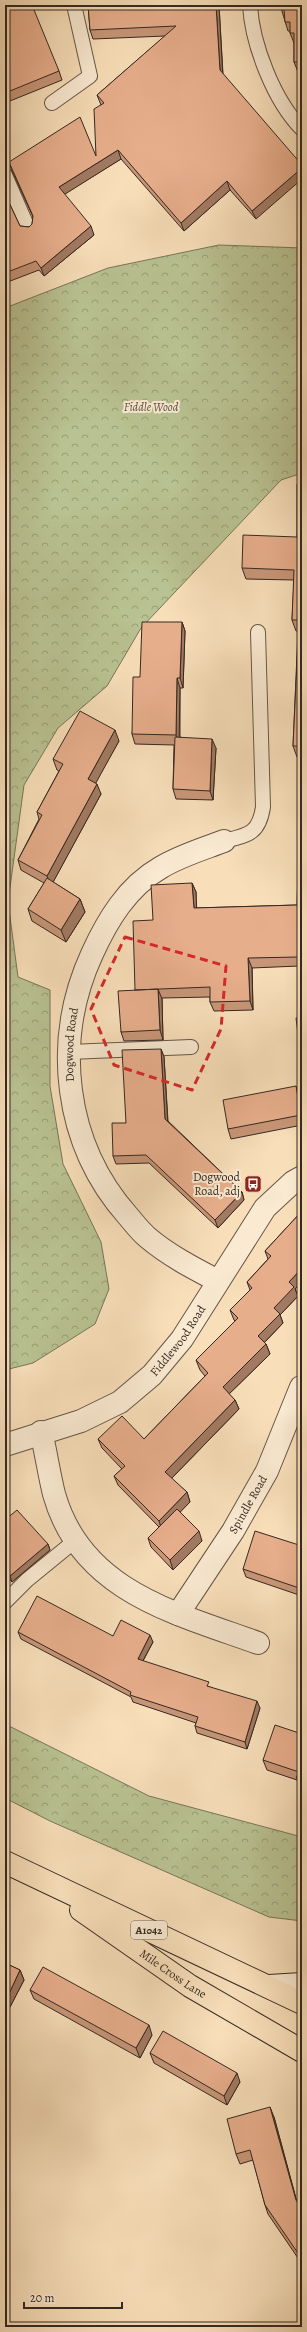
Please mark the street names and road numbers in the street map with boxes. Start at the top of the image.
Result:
street label: Dogwood Road [61,1006,82,1082]
street label: Fiddlewood Road [146,1302,210,1380]
street label: Spindle Road [225,1472,271,1537]
road number: A1042 [131,1921,167,1939]
street label: Mile Cross Lane [136,1945,210,2002]

